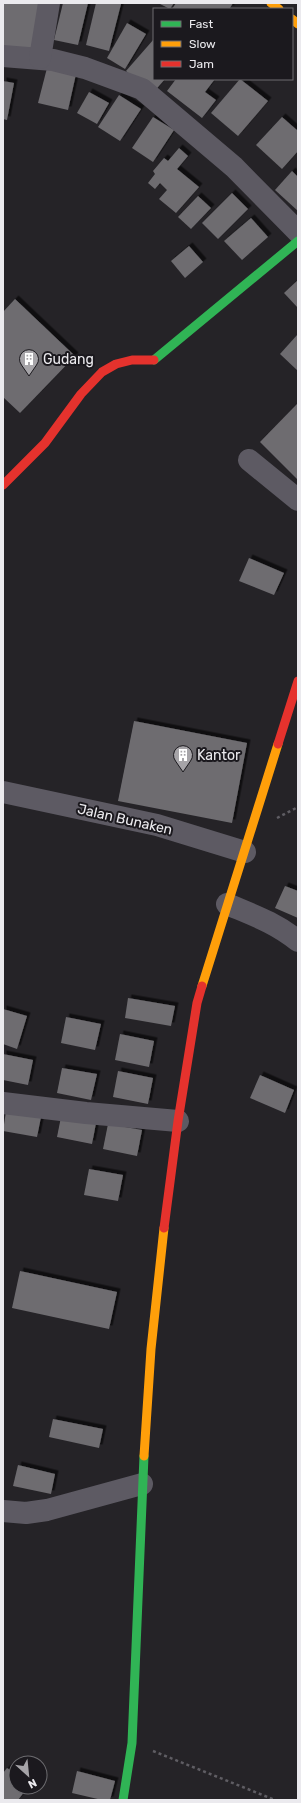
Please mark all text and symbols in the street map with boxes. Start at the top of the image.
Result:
legend [153,8,293,80]
text: Fast [189,17,213,31]
text: Slow [189,37,216,51]
text: Jam [189,57,214,71]
building icon: Gudang [18,348,40,376]
place label: Gudang [43,351,94,368]
building icon: Kantor [172,744,194,772]
place label: Kantor [197,747,241,764]
street label: Jalan Bunaken [76,800,174,839]
north arrow [8,1755,48,1795]
text: N [26,1776,39,1791]

